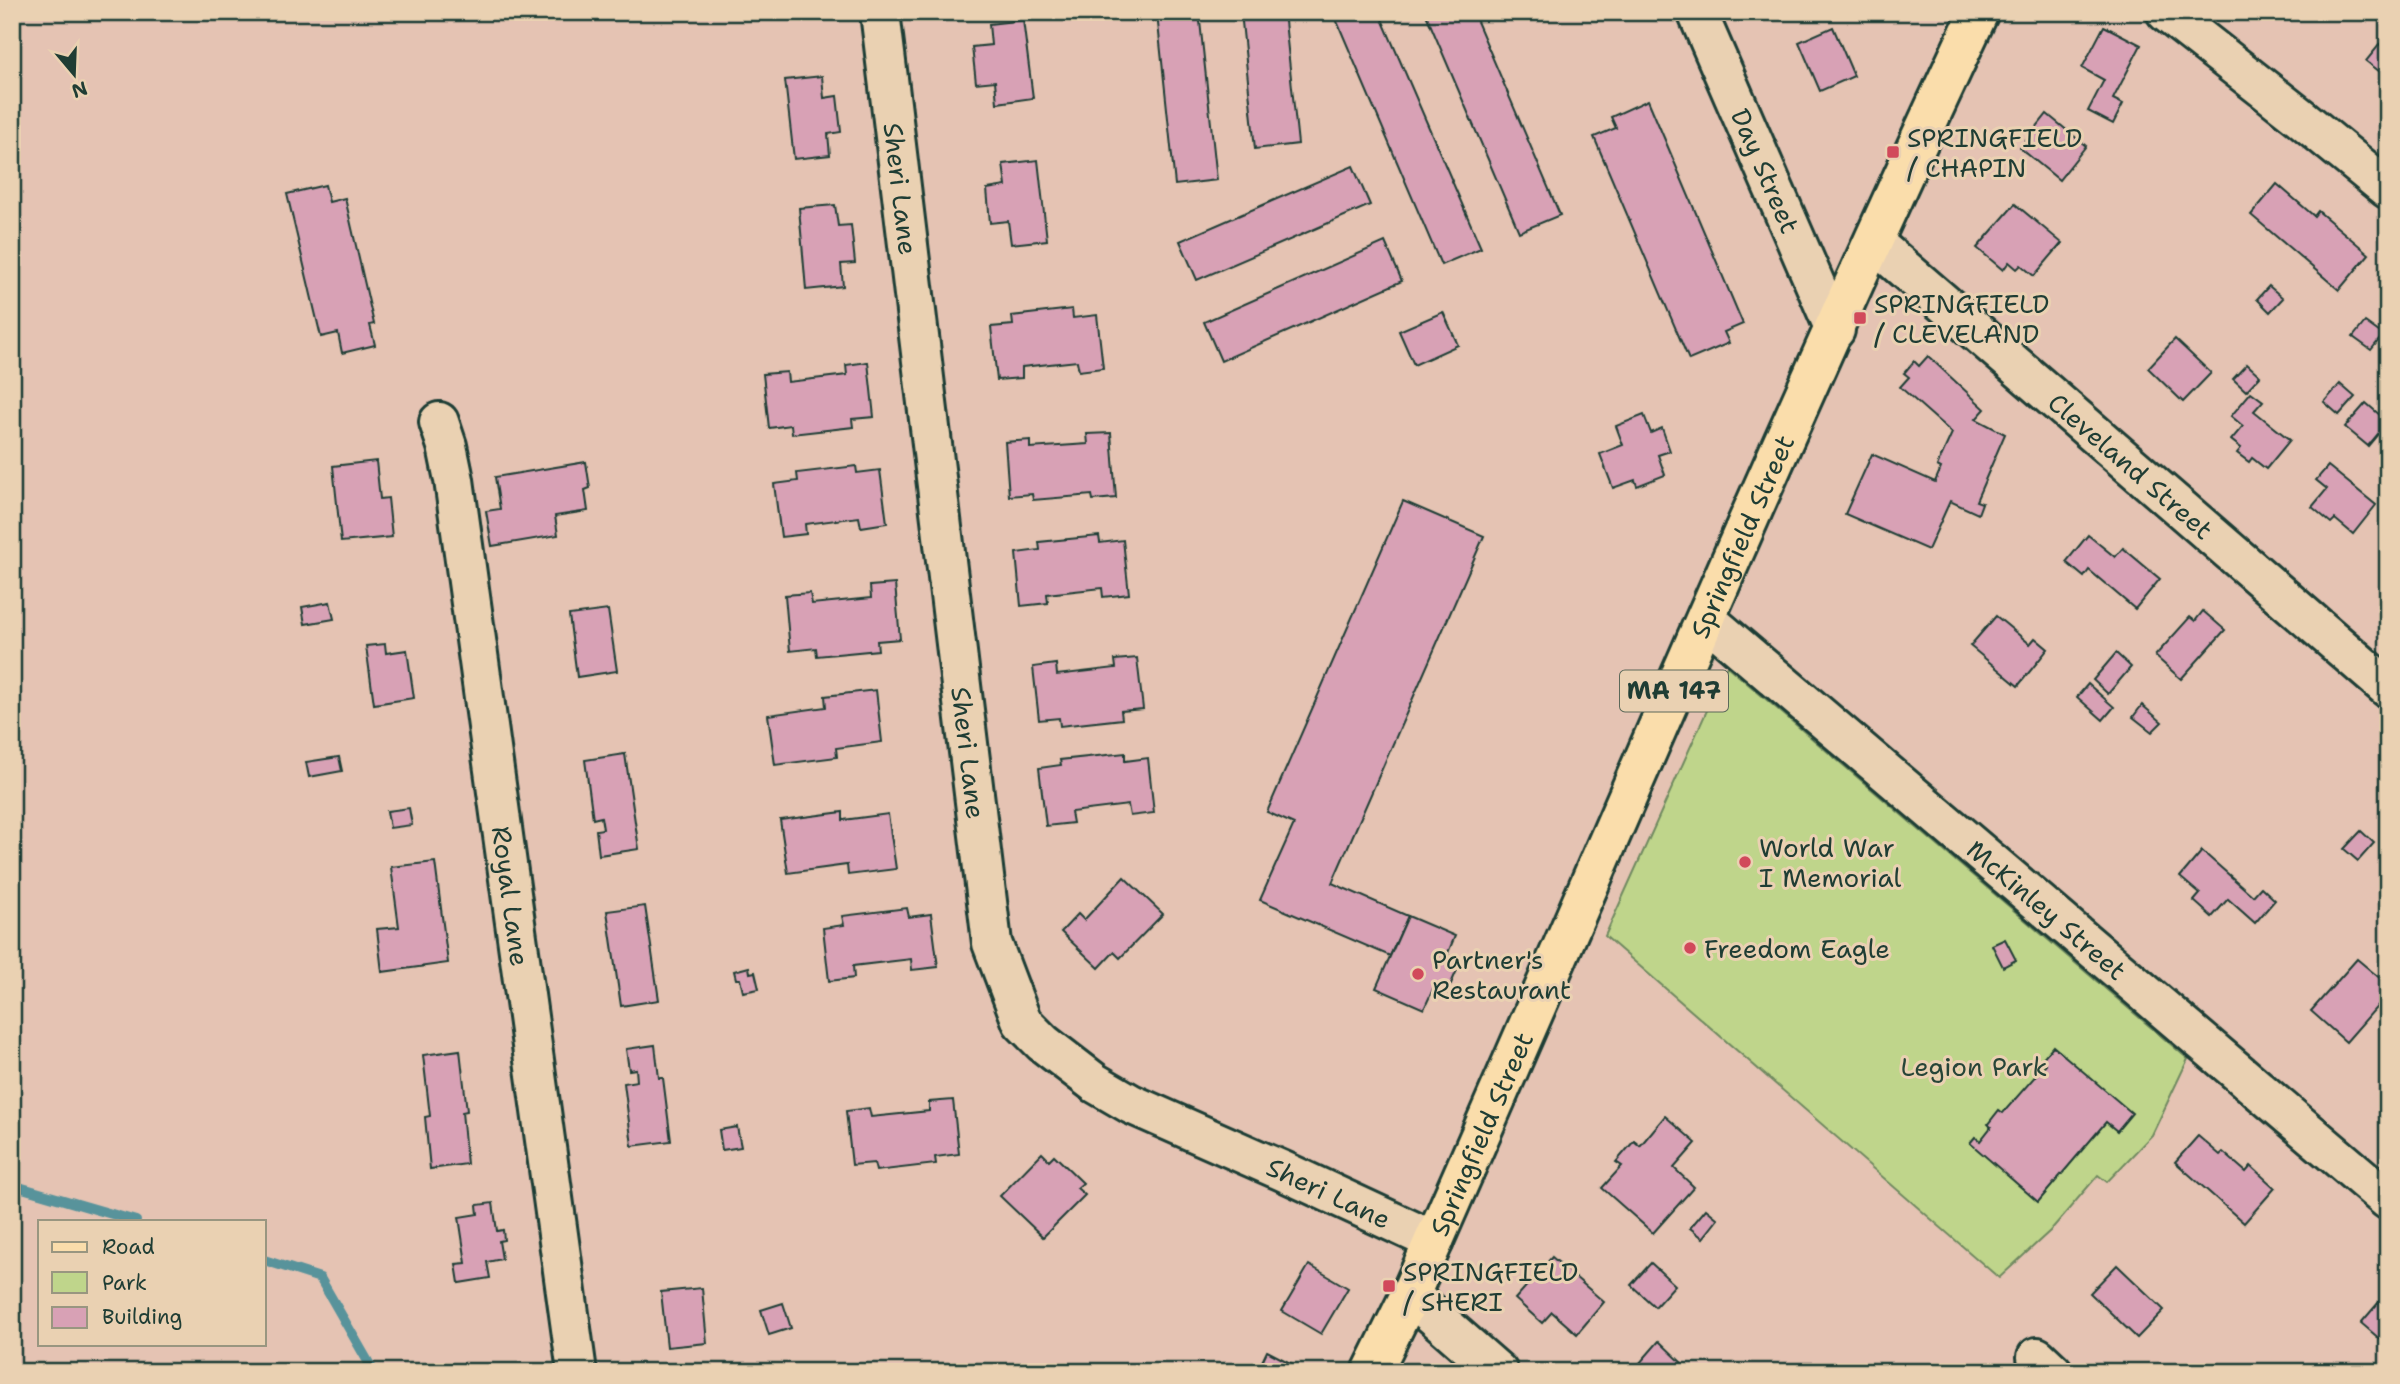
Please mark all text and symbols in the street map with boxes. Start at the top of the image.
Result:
north arrow [38,38,108,108]
text: N [68,75,91,104]
street label: Day Street [1723,103,1808,239]
place label: SPRINGFIELD / CHAPIN [1907,120,2082,185]
street label: Sheri Lane [876,121,927,257]
marker: SPRINGFIELD / CHAPIN [1885,144,1901,160]
place label: SPRINGFIELD / CLEVELAND [1874,286,2049,351]
marker: SPRINGFIELD / CLEVELAND [1852,310,1868,326]
street label: Cleveland Street [2041,384,2221,547]
street label: Springfield Street [1681,429,1802,643]
road number: MA 147 [1620,670,1728,712]
street label: Sheri Lane [944,685,994,821]
street label: Royal Lane [484,824,538,968]
place label: World War I Memorial [1759,830,1902,895]
street label: McKinley Street [1960,832,2134,987]
marker: World War I Memorial [1737,854,1753,870]
place label: Freedom Eagle [1704,931,1890,966]
marker: Freedom Eagle [1682,940,1698,956]
place label: Partner's Restaurant [1432,942,1571,1007]
marker: Partner's Restaurant [1410,966,1426,982]
street label: Springfield Street [1421,1026,1541,1241]
park label: Legion Park [1900,1049,2048,1084]
street label: Sheri Lane [1262,1149,1397,1236]
legend [38,1220,266,1346]
text: Road [102,1233,155,1261]
place label: SPRINGFIELD / SHERI [1403,1254,1578,1319]
text: Park [102,1269,147,1297]
marker: SPRINGFIELD / SHERI [1381,1278,1397,1294]
text: Building [102,1303,182,1331]

